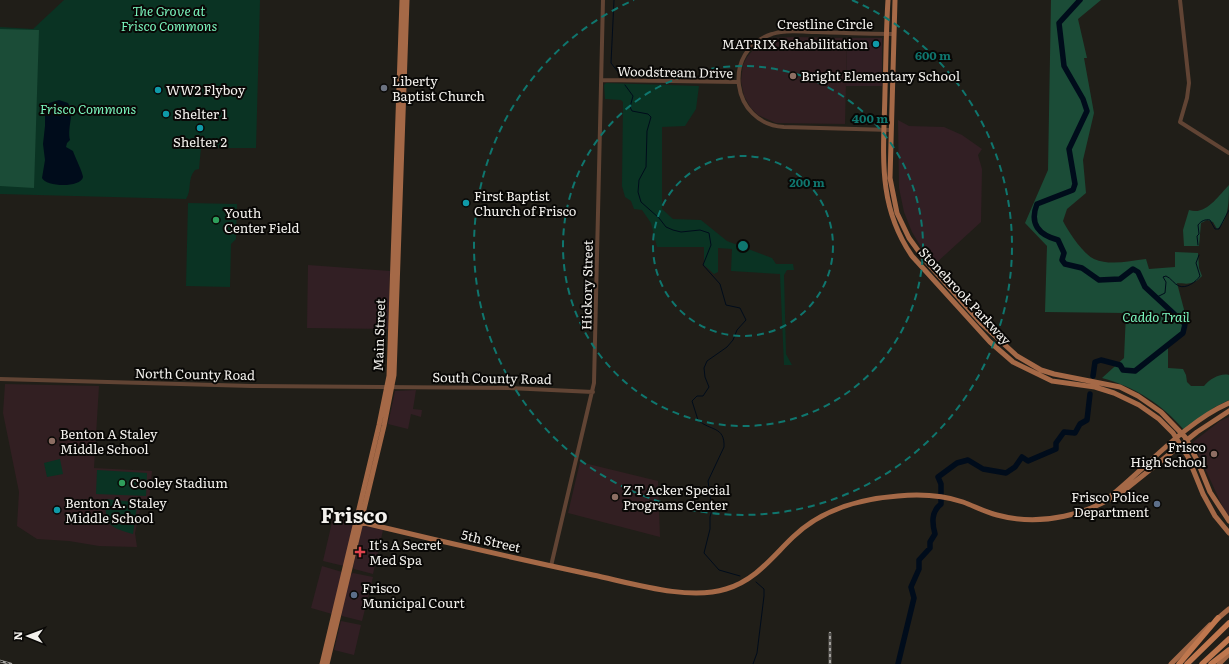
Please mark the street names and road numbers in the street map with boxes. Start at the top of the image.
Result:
street label: Crestline Circle [777,14,873,33]
street label: Woodstream Drive [617,61,733,82]
street label: Hickory Street [576,239,597,330]
street label: Stonebrook Parkway [915,242,1016,349]
street label: Main Street [368,298,389,372]
street label: North County Road [135,363,255,384]
street label: South County Road [432,367,552,388]
street label: 5th Street [460,524,523,557]

